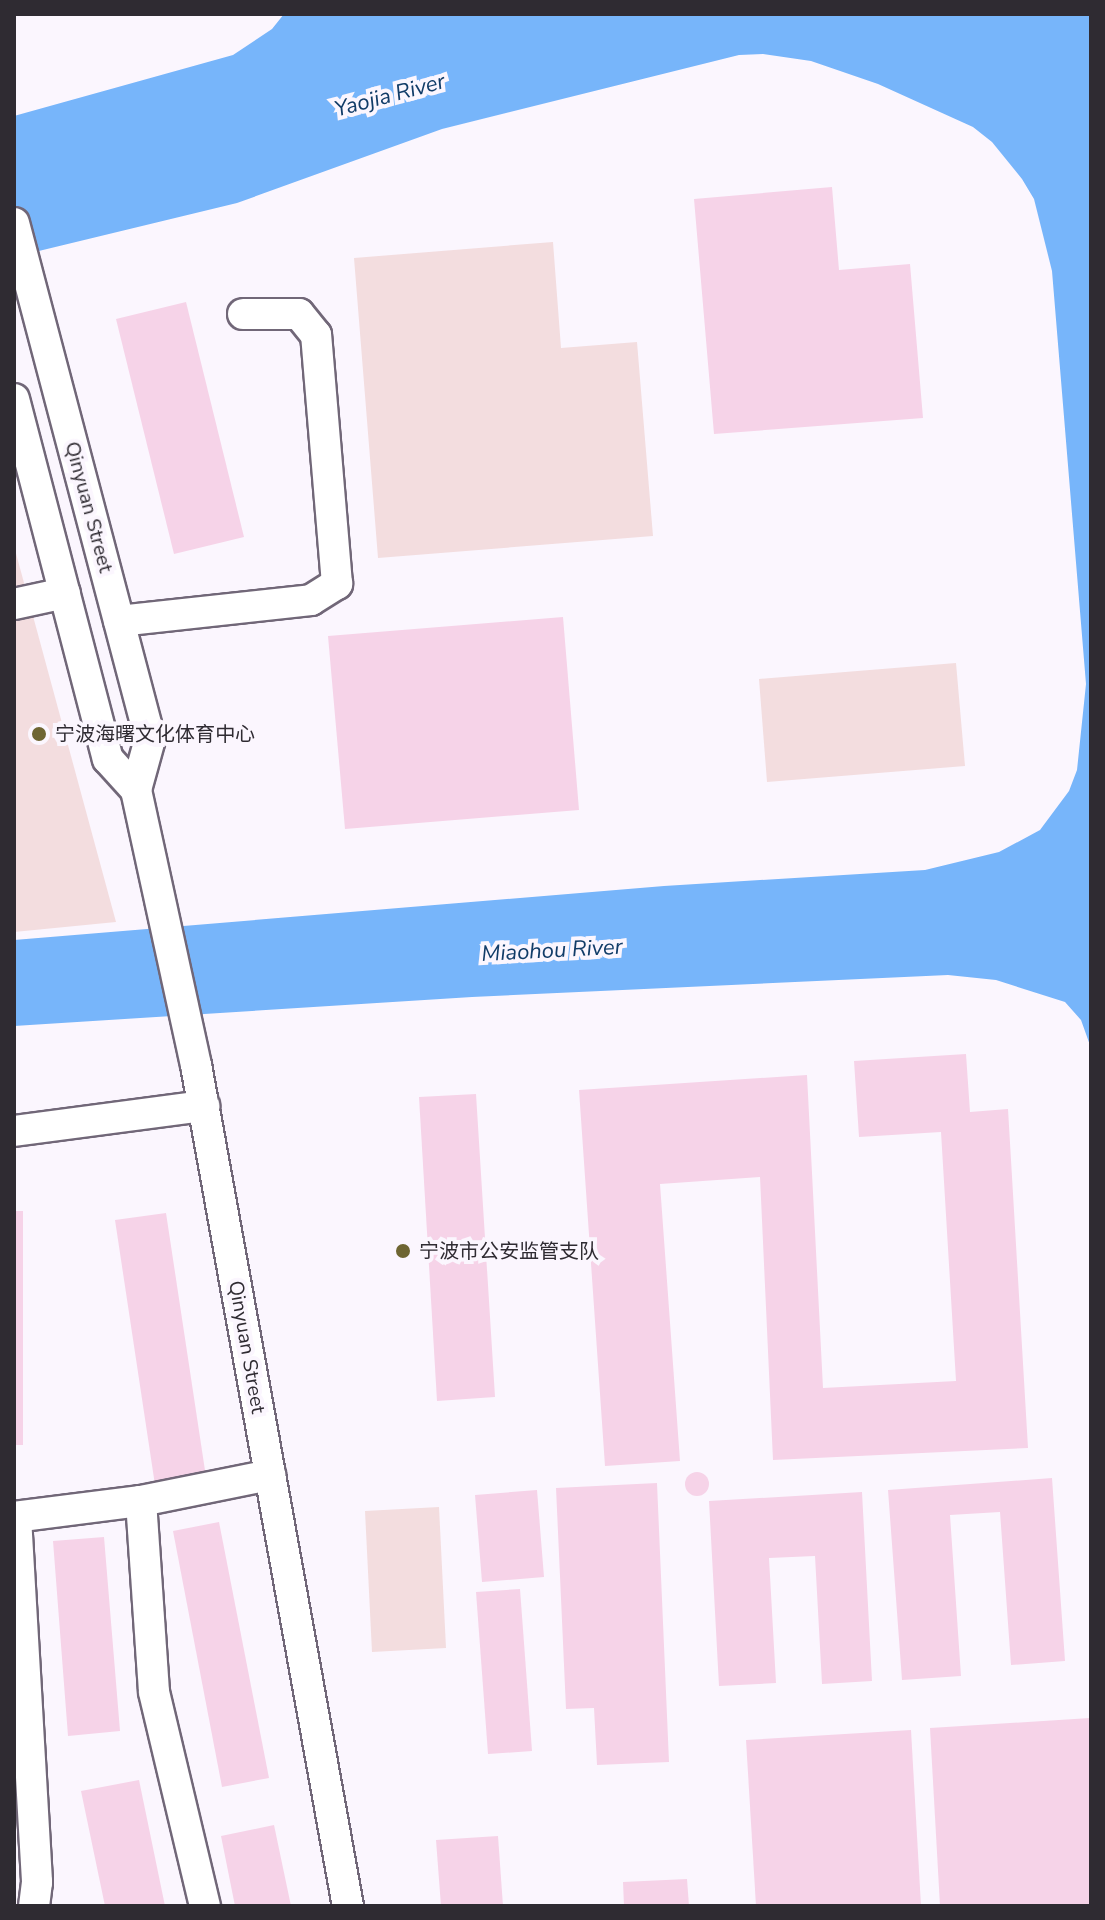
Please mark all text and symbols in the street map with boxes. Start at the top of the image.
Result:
water label: Yaojia River [332,69,448,123]
street label: Qinyuan Street [60,439,118,575]
place label: 宁波海曙文化体育中心 [55,722,255,746]
marker: 宁波海曙文化体育中心 [30,725,48,743]
water label: Miaohou River [481,934,623,968]
place label: 宁波市公安监管支队 [419,1239,599,1263]
marker: 宁波市公安监管支队 [394,1242,412,1260]
street label: Qinyuan Street [224,1279,270,1415]

